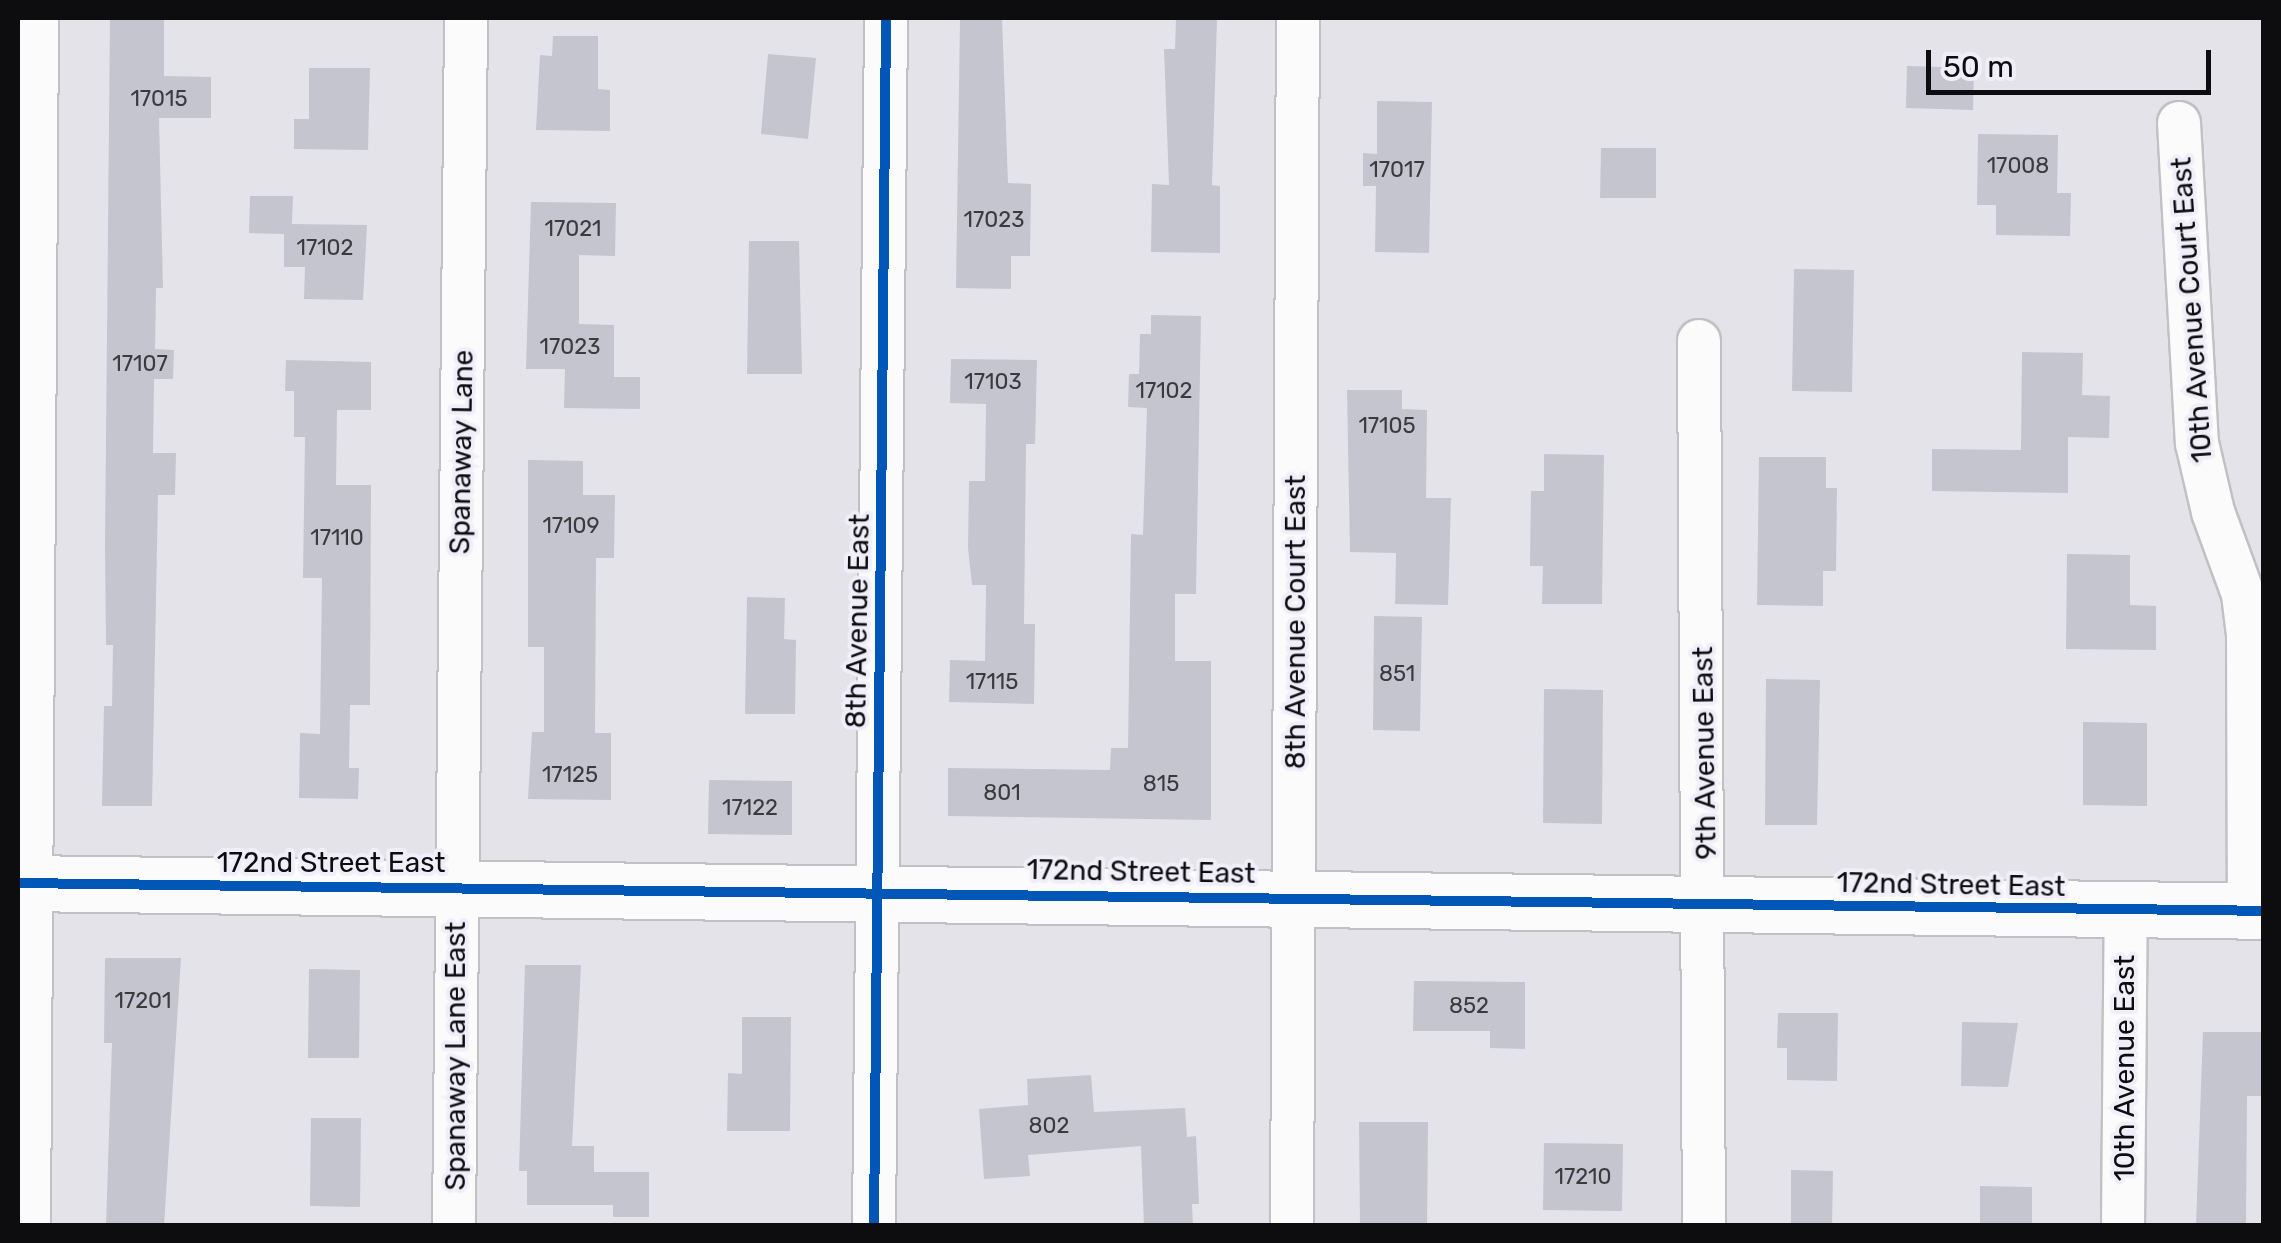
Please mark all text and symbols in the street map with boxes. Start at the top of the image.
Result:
scale bar [1931,30,2216,92]
text: 50 m [1943,49,2014,85]
house number: 17015 [130,86,188,112]
house number: 17008 [1987,153,2049,179]
street label: 10th Avenue Court East [2165,156,2219,464]
house number: 17017 [1369,157,1425,183]
house number: 17023 [964,207,1024,233]
house number: 17021 [544,216,602,242]
house number: 17102 [296,235,354,261]
house number: 17023 [540,334,600,360]
street label: Spanaway Lane [443,349,481,555]
house number: 17107 [112,351,168,377]
house number: 17103 [964,369,1022,395]
house number: 17102 [1135,378,1193,404]
house number: 17105 [1358,413,1416,439]
street label: 8th Avenue Court East [1279,474,1313,770]
house number: 17109 [542,513,600,539]
street label: 8th Avenue East [839,513,877,729]
house number: 17110 [310,525,364,551]
street label: 9th Avenue East [1686,646,1724,860]
house number: 851 [1379,661,1415,687]
house number: 17115 [966,669,1018,695]
house number: 17125 [542,762,598,788]
house number: 815 [1143,771,1179,797]
house number: 801 [983,780,1021,806]
house number: 17122 [722,795,778,821]
street label: 172nd Street East [217,846,445,880]
street label: 172nd Street East [1026,853,1256,891]
street label: 172nd Street East [1836,866,2066,904]
street label: Spanaway Lane East [439,921,473,1191]
street label: 10th Avenue East [2108,954,2142,1182]
house number: 17201 [114,988,172,1014]
house number: 852 [1449,993,1489,1019]
house number: 802 [1029,1113,1069,1139]
house number: 17210 [1554,1164,1612,1190]

